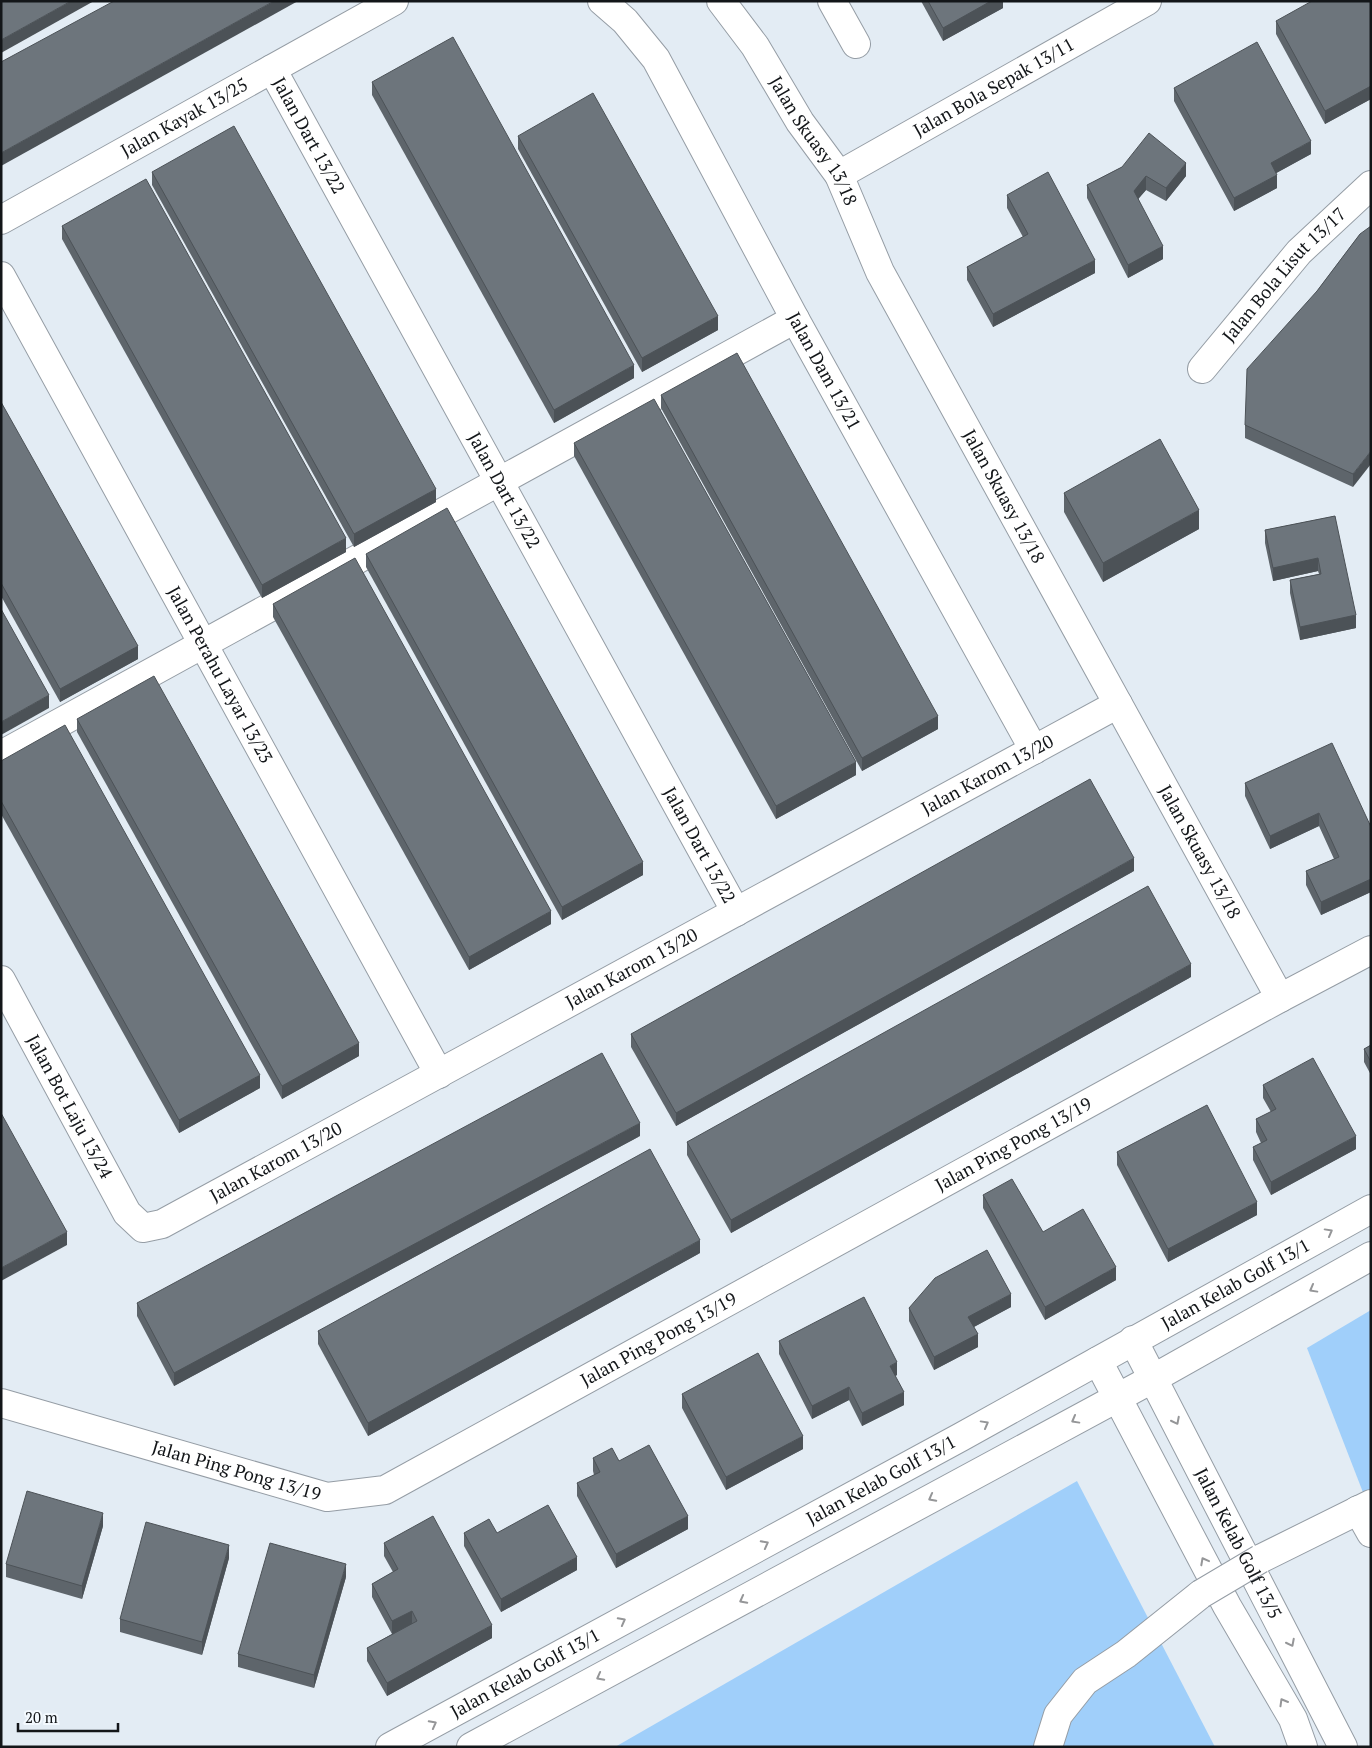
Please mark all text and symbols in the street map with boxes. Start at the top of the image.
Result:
street label: Jalan Bola Sepak 13/11 [909,32,1078,142]
street label: Jalan Skuasy 13/18 [764,71,863,209]
street label: Jalan Kayak 13/25 [116,72,252,162]
street label: Jalan Dart 13/22 [268,73,351,198]
street label: Jalan Bola Lisut 13/17 [1216,202,1350,347]
street label: Jalan Dam 13/21 [782,308,867,434]
street label: Jalan Skuasy 13/18 [958,425,1051,567]
street label: Jalan Dart 13/22 [463,427,546,552]
street label: Jalan Perahu Layar 13/23 [163,582,279,767]
street label: Jalan Karom 13/20 [917,728,1057,820]
street label: Jalan Skuasy 13/18 [1154,780,1247,923]
street label: Jalan Dart 13/22 [658,782,742,907]
street label: Jalan Karom 13/20 [561,922,702,1013]
street label: Jalan Bot Laju 13/24 [22,1030,119,1183]
street label: Jalan Ping Pong 13/19 [931,1091,1096,1196]
street label: Jalan Karom 13/20 [205,1115,346,1207]
one-way arrow [1324,1228,1333,1238]
street label: Jalan Kelab Golf 13/1 [1156,1232,1314,1334]
one-way arrow [1309,1283,1318,1293]
street label: Jalan Ping Pong 13/19 [576,1286,741,1391]
one-way arrow [1071,1413,1080,1423]
one-way arrow [1170,1416,1180,1425]
one-way arrow [979,1421,988,1431]
street label: Jalan Kelab Golf 13/1 [802,1429,960,1530]
street label: Jalan Ping Pong 13/19 [149,1434,324,1506]
street label: Jalan Kelab Golf 13/5 [1190,1463,1288,1623]
one-way arrow [929,1492,938,1502]
one-way arrow [760,1540,769,1550]
one-way arrow [1200,1557,1210,1566]
one-way arrow [739,1594,748,1604]
one-way arrow [617,1617,626,1627]
street label: Jalan Kelab Golf 13/1 [446,1622,604,1723]
one-way arrow [1285,1638,1295,1647]
one-way arrow [596,1671,605,1681]
one-way arrow [1280,1699,1290,1708]
scale bar [18,1700,118,1732]
text: 20 m [25,1707,58,1727]
one-way arrow [428,1720,437,1730]

